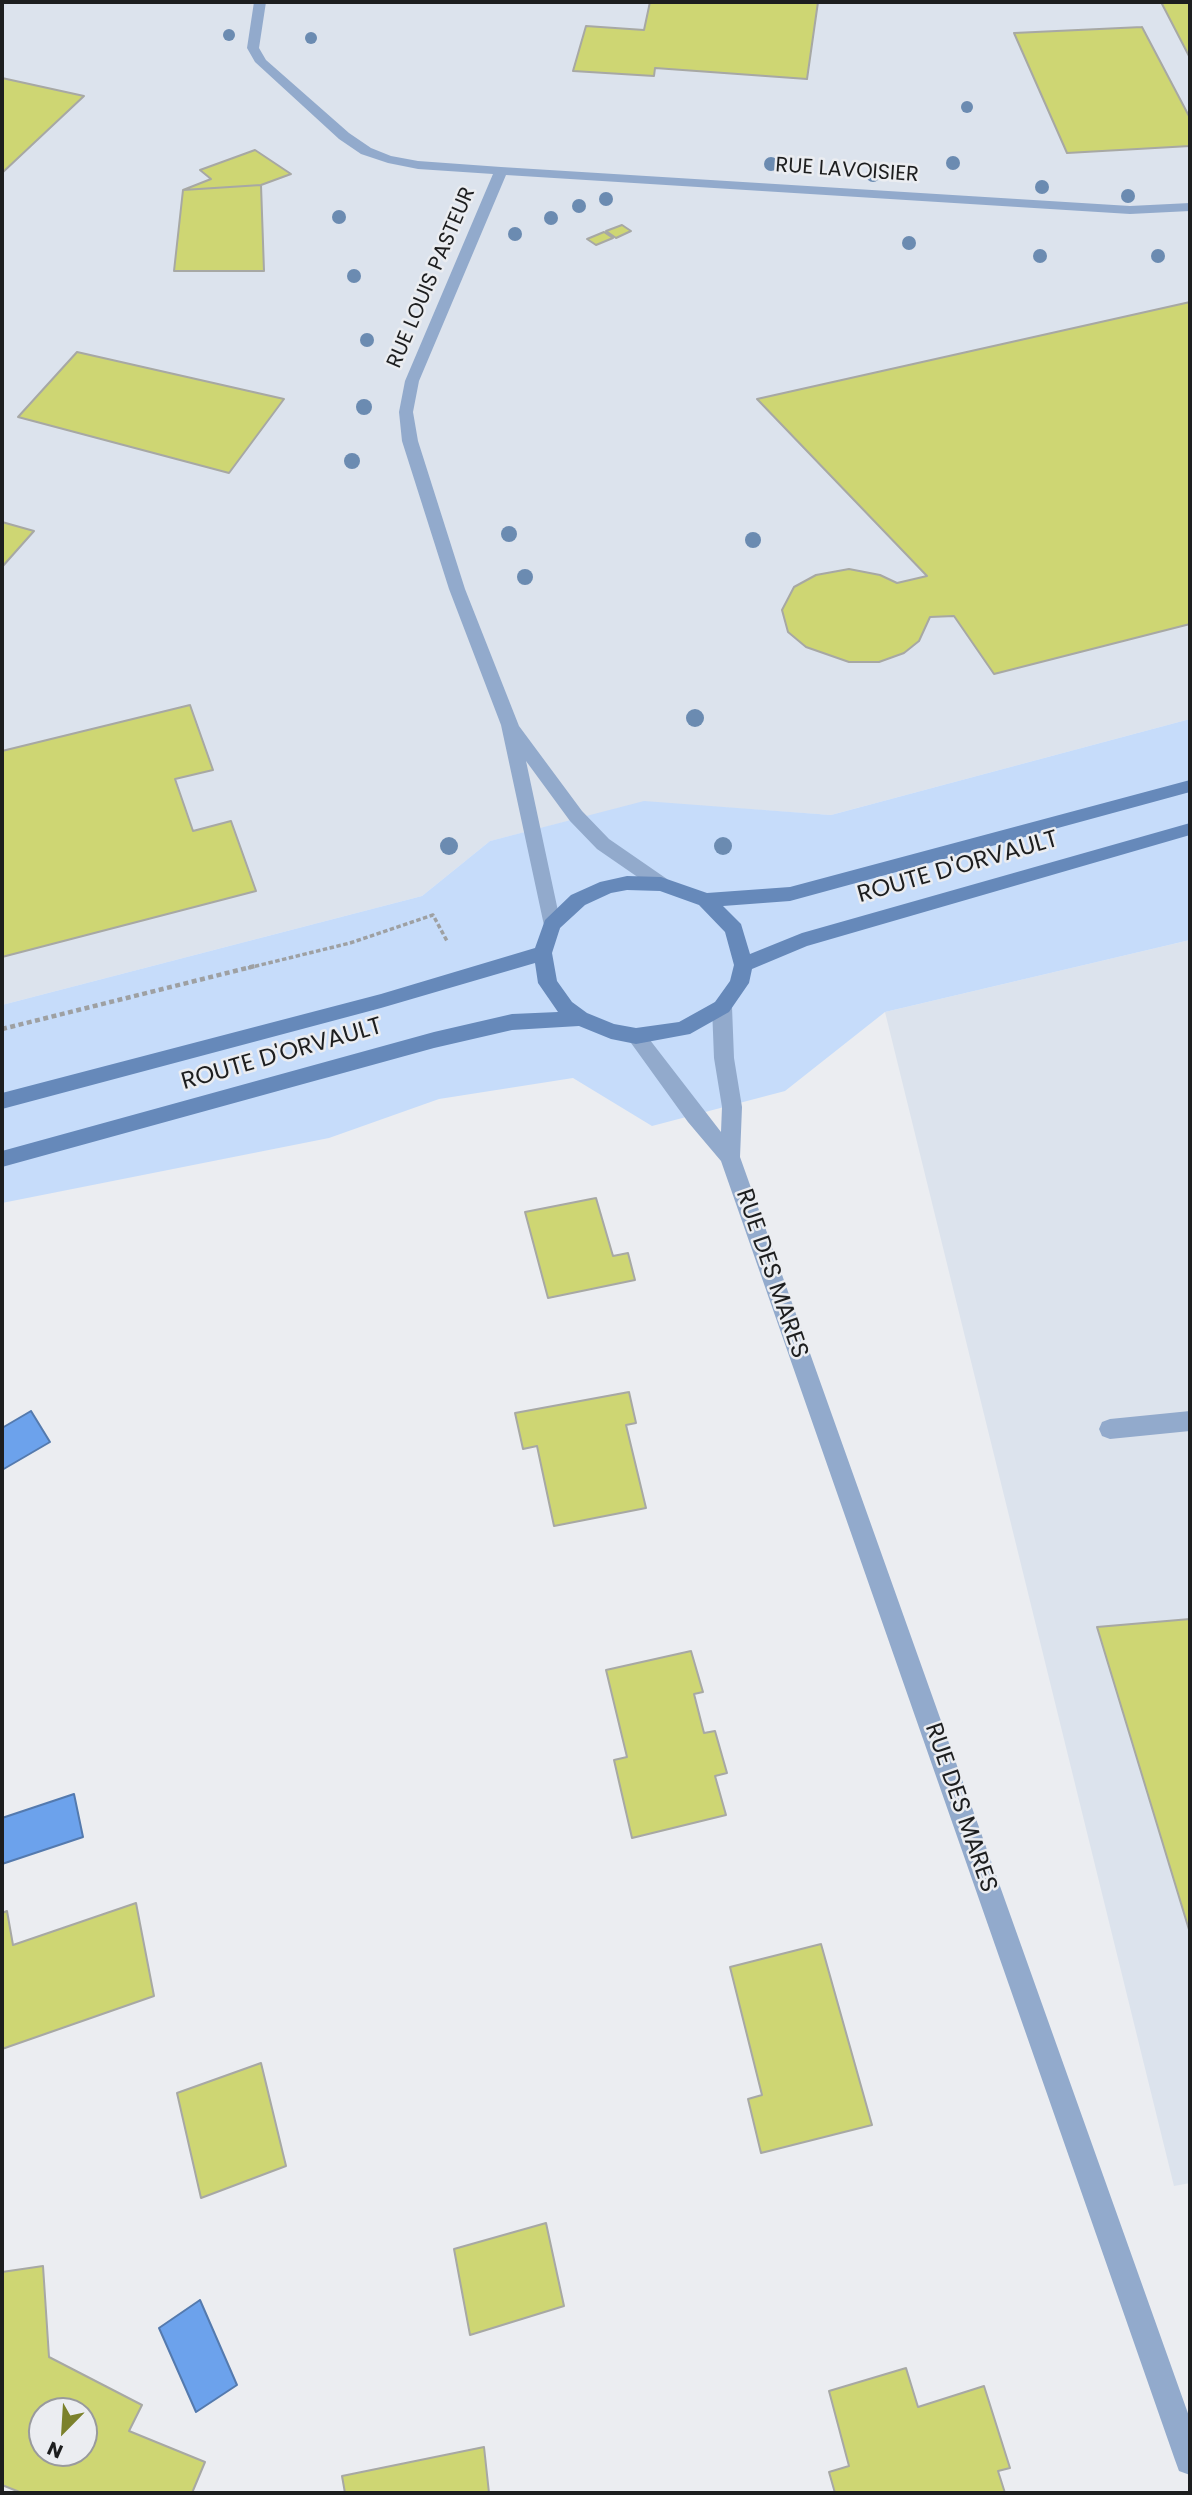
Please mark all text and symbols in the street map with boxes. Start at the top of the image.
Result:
street label: RUE LAVOISIER [775,153,919,189]
street label: RUE LOUIS PASTEUR [383,184,481,372]
street label: ROUTE D'ORVAULT [854,826,1062,910]
street label: ROUTE D'ORVAULT [178,1013,386,1097]
street label: RUE DES MARES [729,1186,813,1362]
street label: RUE DES MARES [918,1720,1002,1896]
north arrow [28,2397,98,2467]
text: N [43,2435,67,2465]

